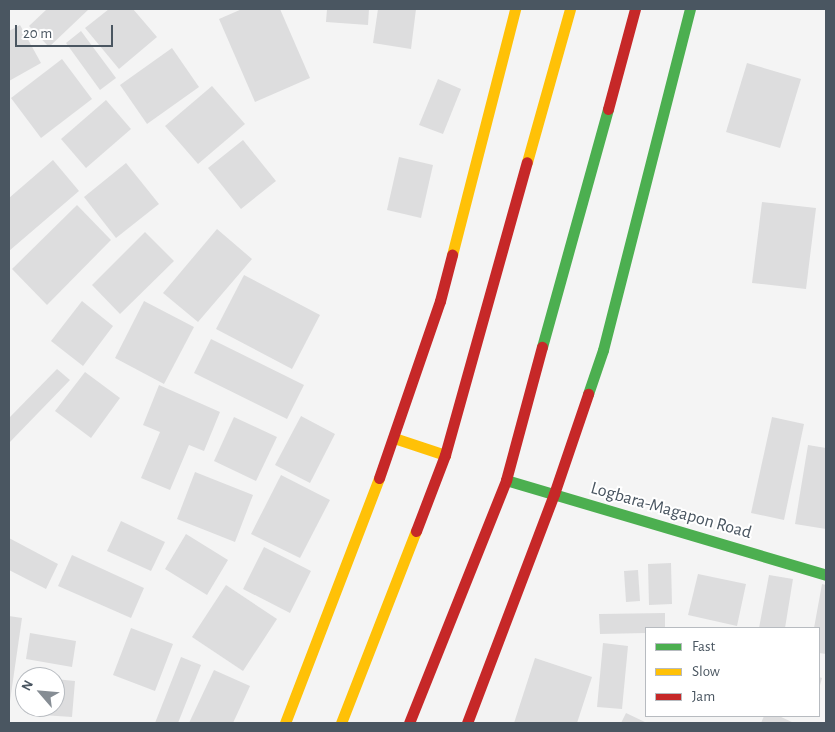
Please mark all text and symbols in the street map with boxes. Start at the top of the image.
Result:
scale bar [18,15,115,47]
text: 20 m [23,26,52,41]
street label: Logbara-Magapon Road [588,478,754,544]
legend [645,627,820,717]
text: Fast [692,639,715,654]
text: Slow [692,664,720,679]
north arrow [15,667,65,717]
text: N [19,678,36,693]
text: Jam [692,689,715,704]

